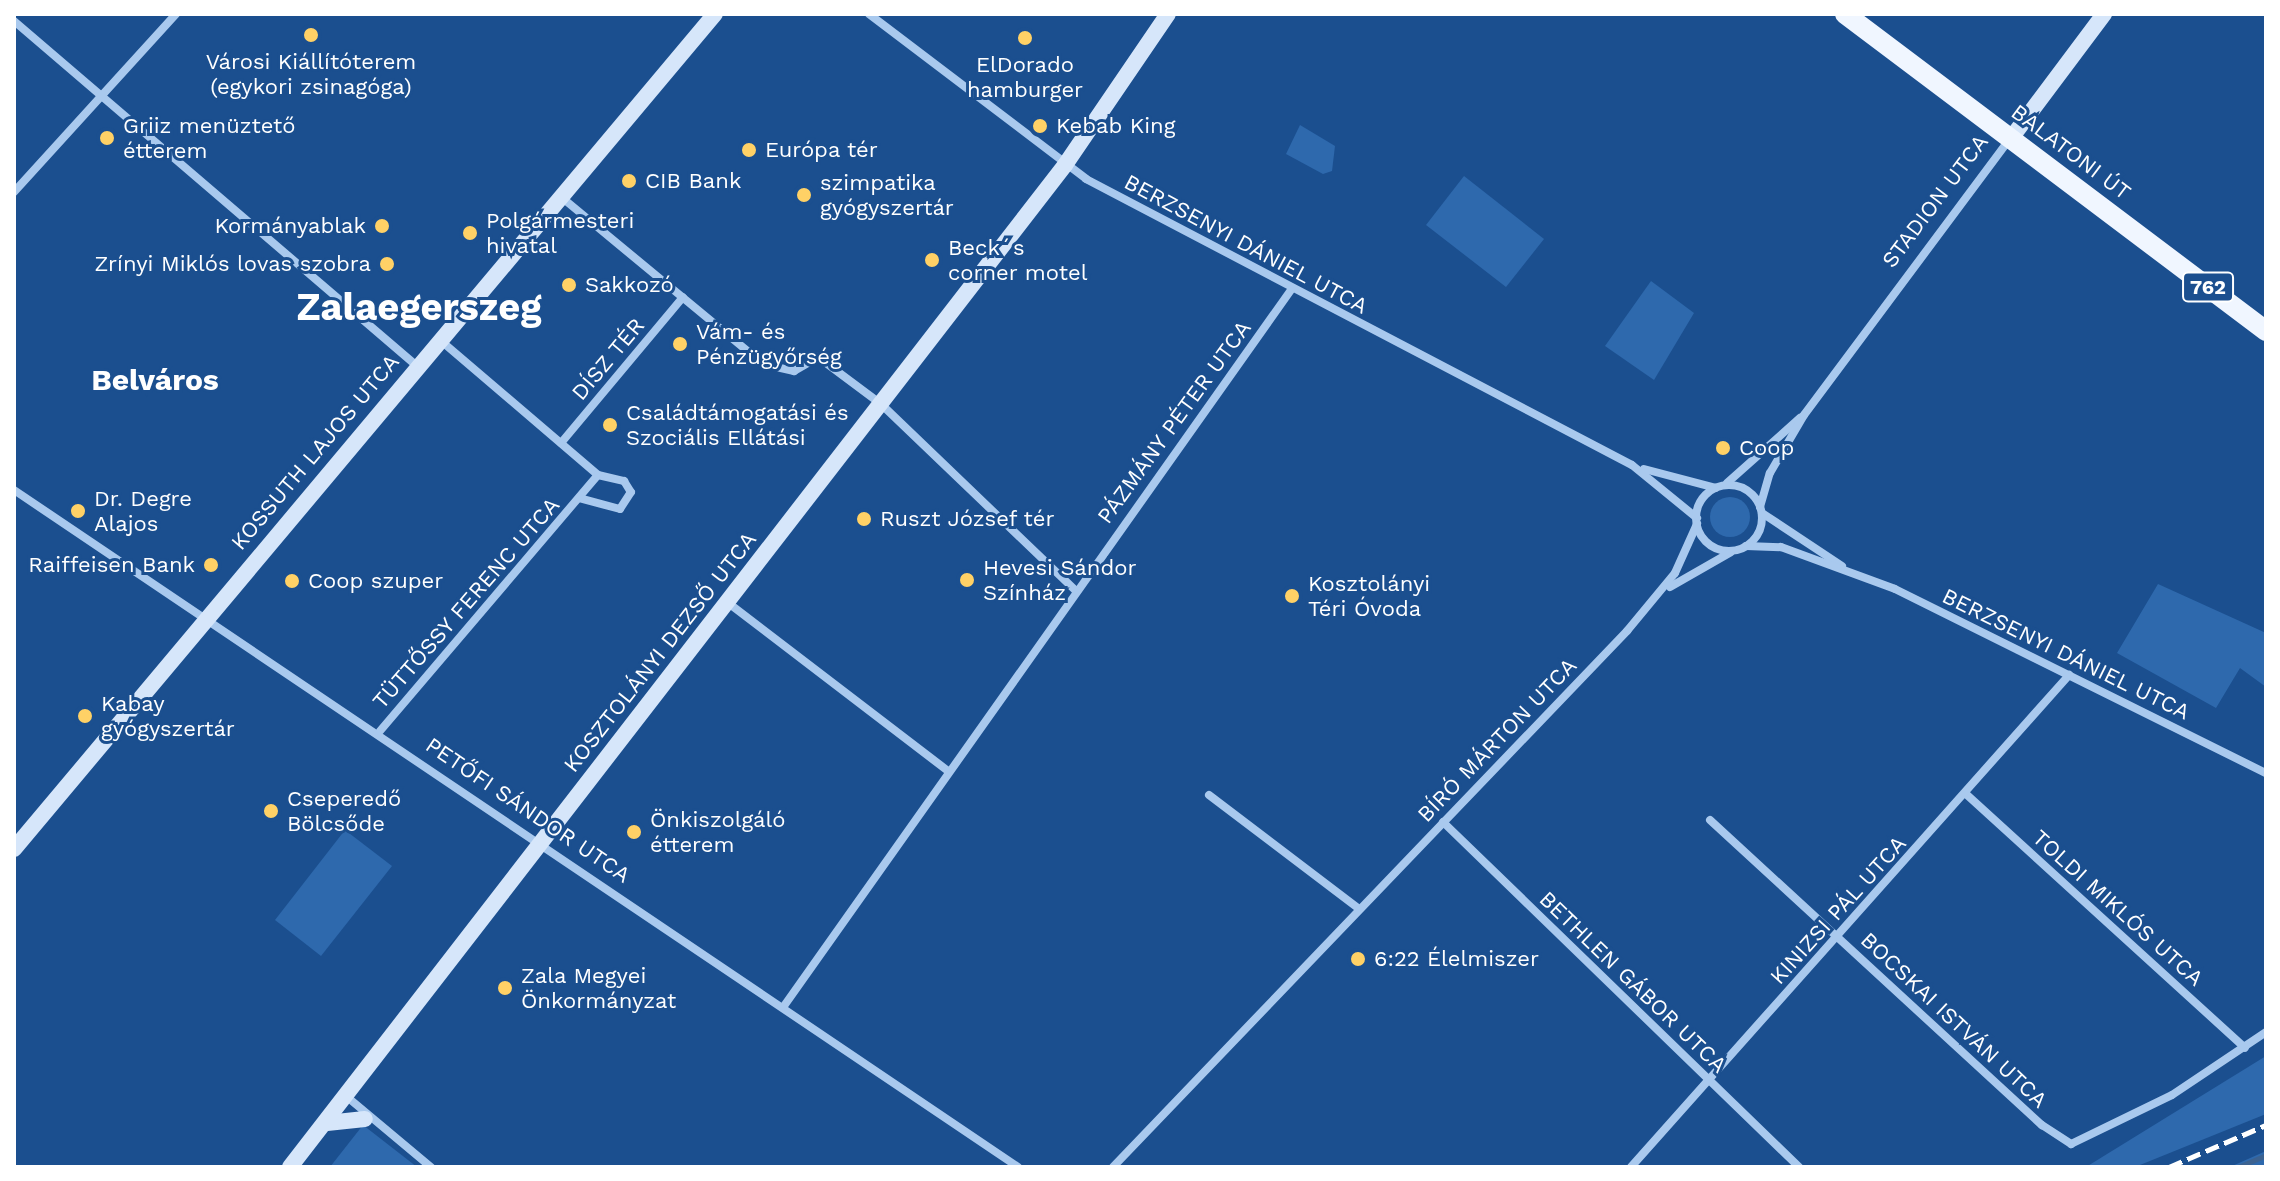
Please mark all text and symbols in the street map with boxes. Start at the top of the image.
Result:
marker: Városi Kiállítóterem (egykori zsinagóga) [302,26,320,44]
marker: ElDorado hamburger [1016,29,1034,47]
place label: Városi Kiállítóterem (egykori zsinagóga) [206,48,416,100]
place label: ElDorado hamburger [967,51,1083,102]
street label: BALATONI ÚT [2006,99,2136,205]
place label: Griiz menüztető étterem [123,112,295,164]
place label: Kebab King [1056,113,1175,139]
marker: Kebab King [1031,117,1049,135]
marker: Griiz menüztető étterem [98,129,116,147]
street label: STADION UTCA [1876,129,1994,273]
place label: Európa tér [765,137,879,163]
marker: Európa tér [740,141,758,159]
place label: CIB Bank [645,168,741,194]
street label: BERZSENYI DÁNIEL UTCA [1119,168,1373,320]
place label: szimpatika gyógyszertár [820,169,954,220]
marker: CIB Bank [620,172,638,190]
marker: szimpatika gyógyszertár [795,186,813,204]
place label: Polgármesteri hivatal [486,207,634,258]
place label: Kormányablak [215,213,366,239]
marker: Kormányablak [373,217,391,235]
marker: Polgármesteri hivatal [461,224,479,242]
place label: Beck´s corner motel [948,234,1088,286]
place label: Zrínyi Miklós lovas szobra [94,251,371,277]
marker: Beck´s corner motel [923,251,941,269]
marker: Zrínyi Miklós lovas szobra [378,255,396,273]
road number: 762 [2182,271,2234,303]
place label: Sakkozó [585,272,674,298]
marker: Sakkozó [560,276,578,294]
district label: Zalaegerszeg [296,285,542,331]
street label: DÍSZ TÉR [566,312,650,406]
street label: PÁZMÁNY PÉTER UTCA [1091,315,1257,529]
place label: Vám- és Pénzügyőrség [696,318,842,370]
marker: Vám- és Pénzügyőrség [671,335,689,353]
street label: KOSSUTH LAJOS UTCA [225,349,405,555]
district label: Belváros [91,362,219,398]
place label: Családtámogatási és Szociális Ellátási [626,399,849,450]
marker: Családtámogatási és Szociális Ellátási [601,416,619,434]
place label: Coop [1739,435,1794,461]
marker: Coop [1714,439,1732,457]
place label: Dr. Degre Alajos [94,485,192,536]
street label: TÜTTŐSSY FERENC UTCA [367,492,565,714]
marker: Dr. Degre Alajos [69,502,87,520]
place label: Ruszt József tér [880,506,1056,532]
marker: Ruszt József tér [855,510,873,528]
street label: KOSZTOLÁNYI DEZSŐ UTCA [558,527,762,777]
place label: Raiffeisen Bank [28,552,195,578]
place label: Hevesi Sándor Színház [983,554,1136,606]
marker: Raiffeisen Bank [202,556,220,574]
place label: Coop szuper [308,568,443,594]
place label: Kosztolányi Téri Óvoda [1308,570,1430,622]
marker: Hevesi Sándor Színház [958,571,976,589]
marker: Coop szuper [283,572,301,590]
street label: BERZSENYI DÁNIEL UTCA [1938,582,2194,726]
marker: Kosztolányi Téri Óvoda [1283,587,1301,605]
street label: BÍRÓ MÁRTON UTCA [1412,653,1582,827]
place label: Kabay gyógyszertár [101,690,235,742]
marker: Kabay gyógyszertár [76,707,94,725]
street label: PETŐFI SÁNDOR UTCA [421,732,635,888]
place label: Cseperedő Bölcsőde [287,785,401,836]
marker: Cseperedő Bölcsőde [262,802,280,820]
place label: Önkiszolgáló étterem [650,806,785,858]
marker: Önkiszolgáló étterem [625,823,643,841]
street label: TOLDI MIKLÓS UTCA [2027,824,2209,992]
street label: KINIZSI PÁL UTCA [1764,830,1912,990]
street label: BETHLEN GÁBOR UTCA [1534,886,1732,1078]
street label: BOCSKAI ISTVÁN UTCA [1855,927,2053,1113]
place label: 6:22 Élelmiszer [1374,946,1539,972]
marker: 6:22 Élelmiszer [1349,950,1367,968]
place label: Zala Megyei Önkormányzat [521,962,676,1014]
marker: Zala Megyei Önkormányzat [496,979,514,997]

